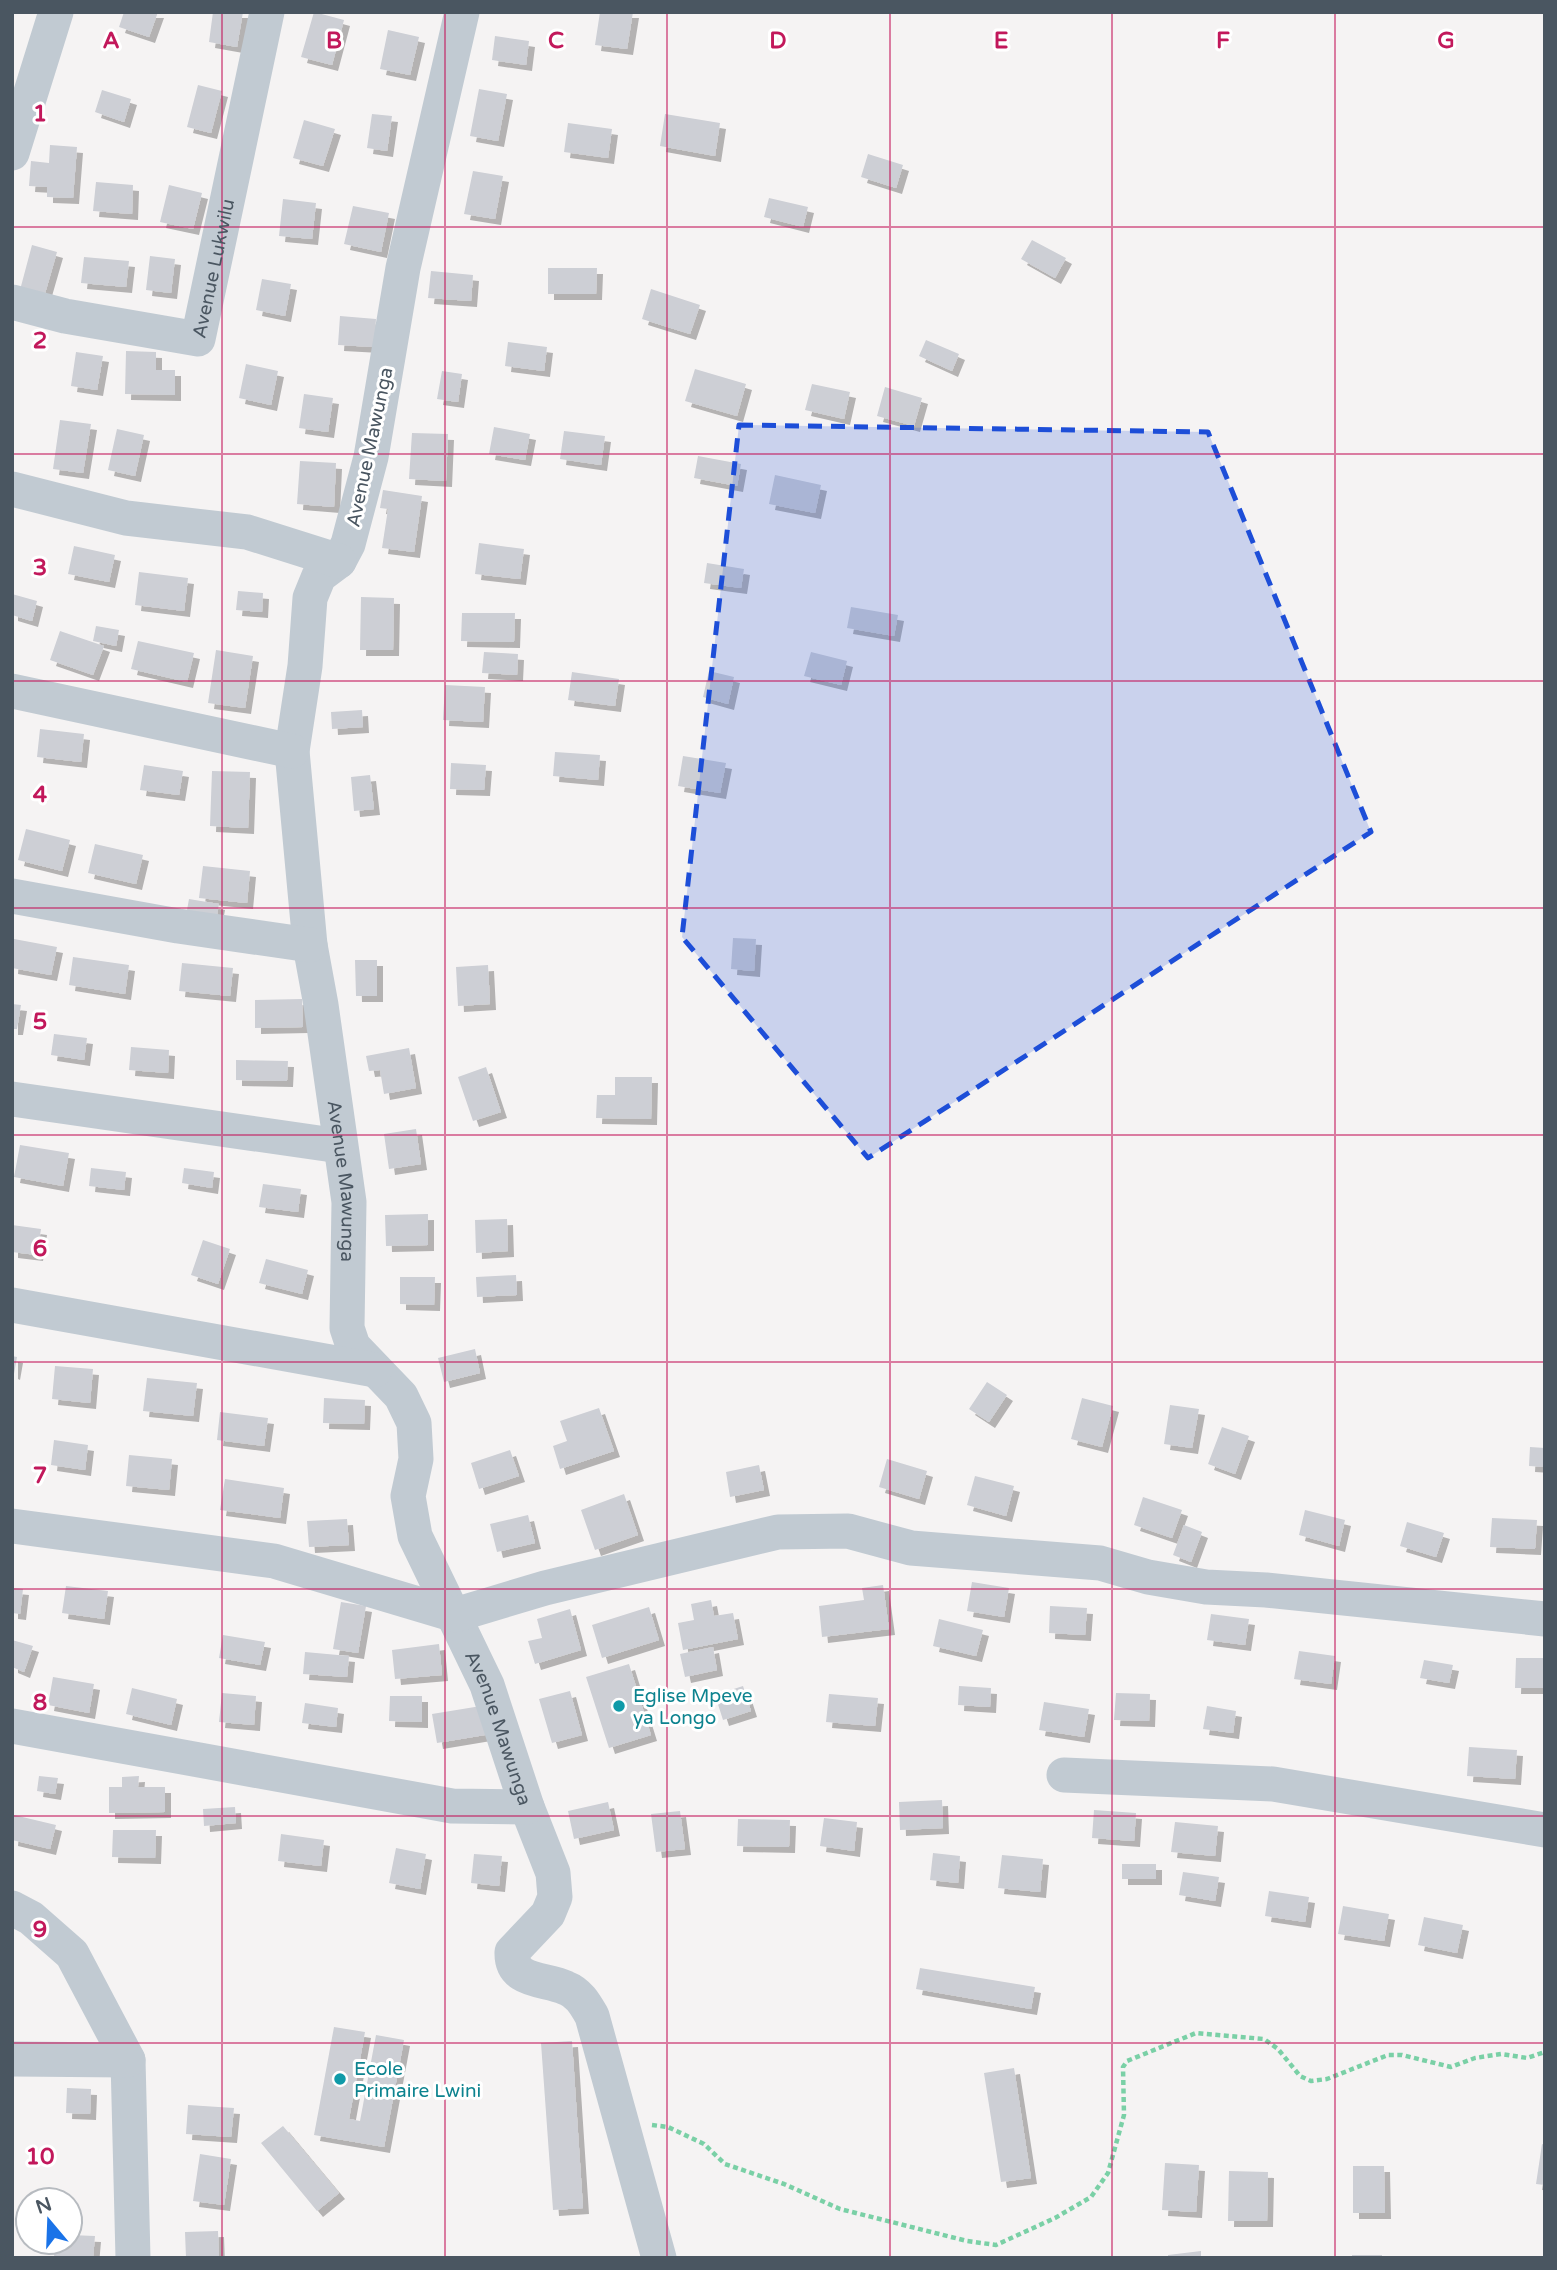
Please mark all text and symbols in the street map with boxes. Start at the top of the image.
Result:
text: A [102,27,120,55]
text: B [326,27,342,55]
text: C [548,27,564,55]
text: D [769,27,787,55]
text: E [994,27,1008,55]
text: F [1216,27,1230,55]
text: G [1437,27,1455,55]
text: 1 [33,100,47,128]
street label: Avenue Lukwilu [188,197,239,340]
text: 2 [33,327,47,355]
street label: Avenue Mawunga [342,365,398,529]
text: 3 [33,554,47,582]
text: 4 [33,781,48,809]
text: 5 [33,1008,47,1036]
street label: Avenue Mawunga [323,1099,359,1262]
text: 6 [33,1235,47,1263]
text: 7 [33,1462,47,1490]
street label: Avenue Mawunga [460,1647,536,1808]
place label: Eglise Mpeve ya Longo [633,1685,753,1729]
text: 8 [33,1689,47,1717]
marker: Eglise Mpeve ya Longo [611,1698,627,1714]
text: 9 [33,1916,47,1944]
place label: Ecole Primaire Lwini [354,2058,481,2102]
marker: Ecole Primaire Lwini [332,2071,348,2087]
text: 10 [26,2143,54,2171]
north arrow [14,2186,84,2256]
text: N [33,2193,55,2219]

